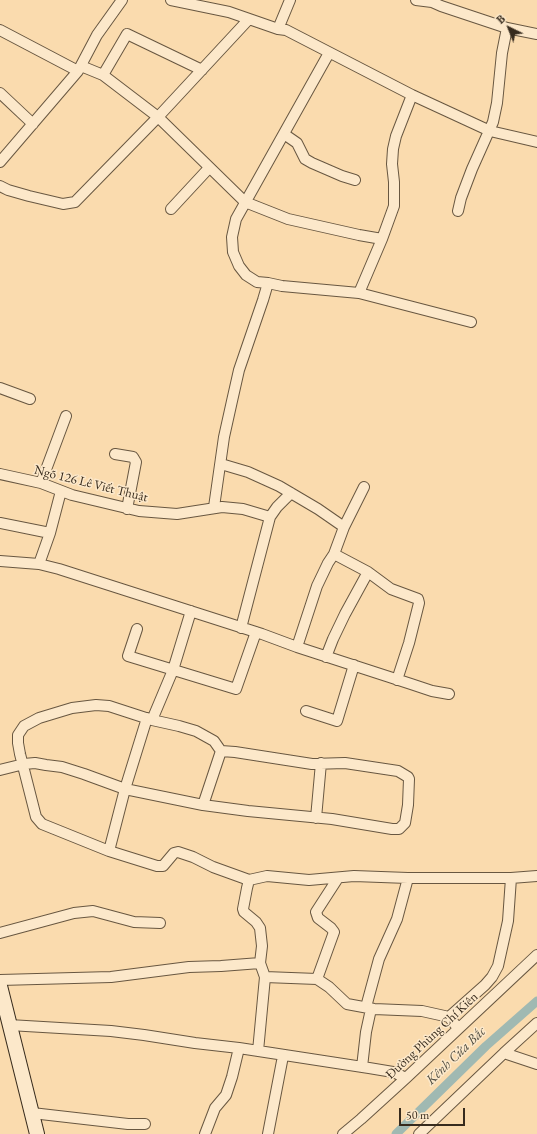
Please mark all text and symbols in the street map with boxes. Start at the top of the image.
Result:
north arrow [489,8,529,48]
text: B [494,12,508,27]
street label: Ngõ 126 Lê Viết Thuật [33,462,149,506]
street label: Đường Phùng Chí Kiên [383,989,481,1083]
water label: Kênh Cửa Bắc [423,1023,489,1089]
scale bar [401,1100,467,1126]
text: 50 m [406,1107,429,1123]

